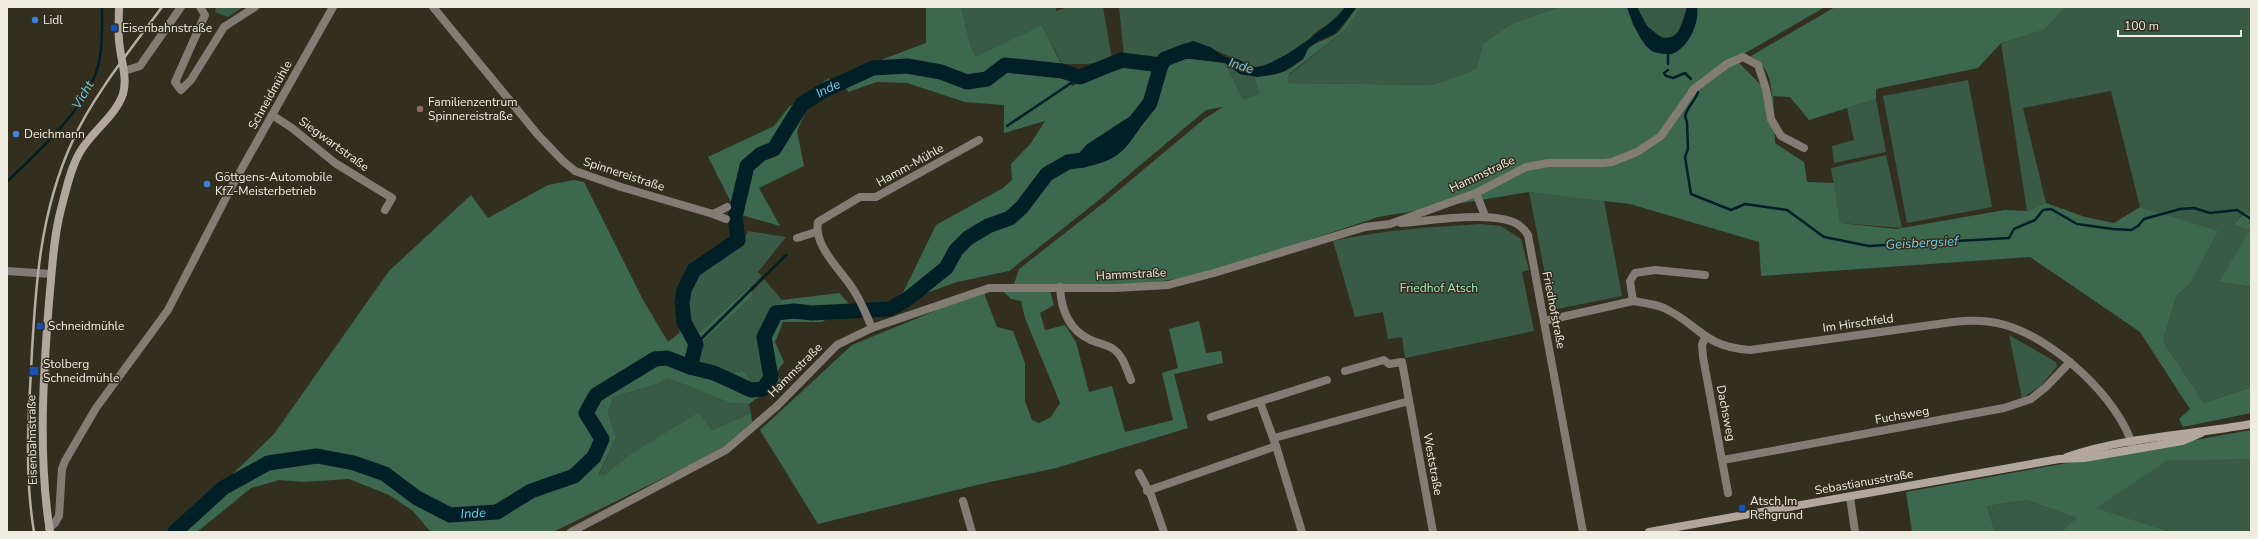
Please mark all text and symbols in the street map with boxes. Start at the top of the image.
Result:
place label: Lidl [43,12,63,28]
scale bar [2118,12,2241,38]
marker: Lidl [30,15,40,25]
text: 100 m [2124,18,2159,34]
place label: Eisenbahnstraße [122,20,212,36]
marker: Eisenbahnstraße [109,23,119,33]
water label: Inde [1226,54,1256,78]
street label: Schneidmühle [244,58,296,132]
water label: Inde [812,75,843,102]
water label: Vicht [68,77,98,112]
place label: Familienzentrum Spinnereistraße [428,94,517,124]
marker: Familienzentrum Spinnereistraße [415,104,425,114]
street label: Siegwartstraße [296,113,372,175]
place label: Deichmann [24,126,85,142]
marker: Deichmann [11,129,21,139]
street label: Hamm-Mühle [873,140,947,190]
street label: Hammstraße [1447,152,1517,196]
street label: Spinnereistraße [581,153,667,195]
place label: Göttgens-Automobile KfZ-Meisterbetrieb [215,169,332,199]
marker: Göttgens-Automobile KfZ-Meisterbetrieb [202,179,212,189]
water label: Geisbergsief [1885,232,1960,254]
street label: Hammstraße [1095,264,1167,284]
street label: Friedhofstraße [1539,270,1569,350]
park label: Friedhof Atsch [1400,280,1478,296]
street label: Im Hirschfeld [1822,310,1894,336]
place label: Schneidmühle [48,318,124,334]
marker: Schneidmühle [35,321,45,331]
street label: Hammstraße [764,339,826,401]
place label: Stolberg Schneidmühle [43,356,119,386]
marker: Stolberg Schneidmühle [28,365,40,377]
street label: Dachsweg [1713,384,1739,442]
street label: Eisenbahnstraße [23,395,41,485]
street label: Fuchsweg [1874,402,1930,428]
street label: Weststraße [1420,432,1446,496]
street label: Sebastianusstraße [1813,465,1915,499]
place label: Atsch Im Rehgrund [1750,493,1803,523]
marker: Atsch Im Rehgrund [1737,503,1747,513]
water label: Inde [460,504,486,523]

